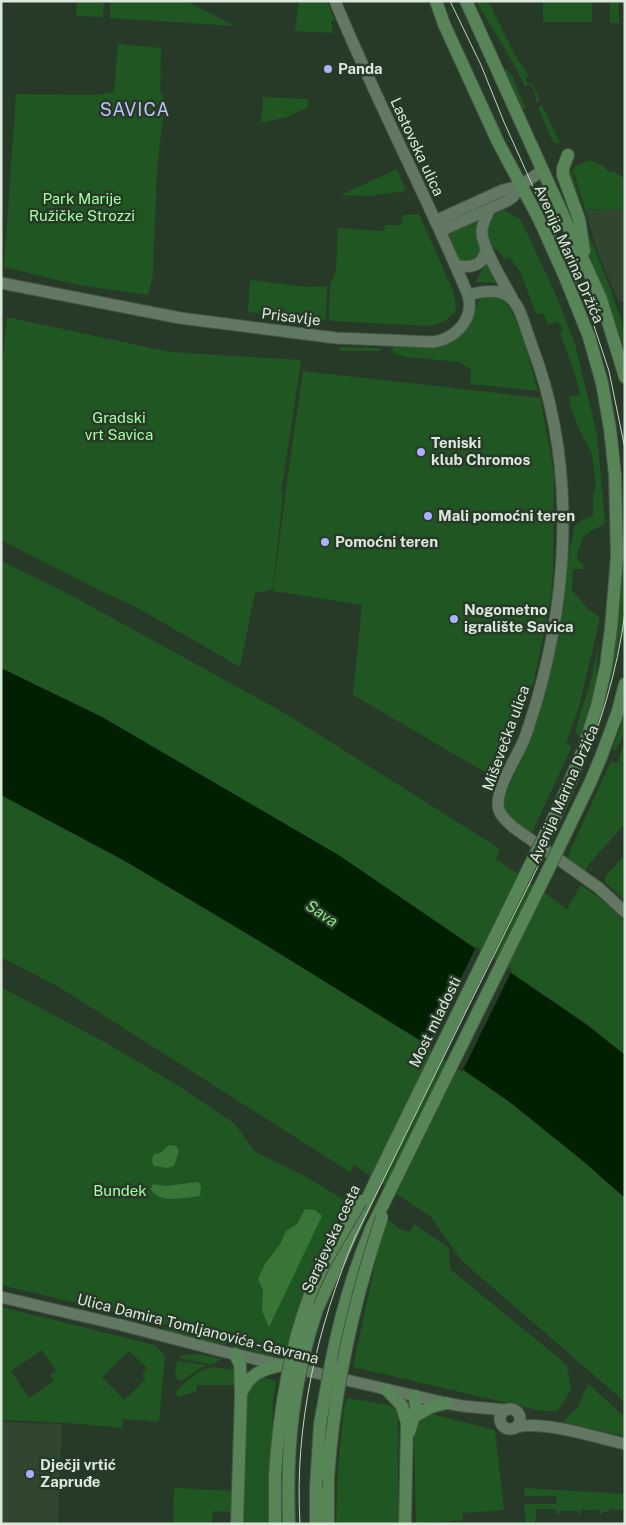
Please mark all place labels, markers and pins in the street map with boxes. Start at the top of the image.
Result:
place label: Panda [338,60,383,77]
marker: Panda [322,63,334,75]
place label: Teniski klub Chromos [431,434,530,468]
marker: Teniski klub Chromos [415,446,427,458]
place label: Mali pomoćni teren [438,507,575,524]
marker: Mali pomoćni teren [422,510,434,522]
place label: Pomoćni teren [335,533,438,550]
marker: Pomoćni teren [319,536,331,548]
place label: Nogometno igralište Savica [464,601,574,635]
marker: Nogometno igralište Savica [448,613,460,625]
place label: Dječji vrtić Zapruđe [40,1456,116,1490]
marker: Dječji vrtić Zapruđe [24,1468,36,1480]

